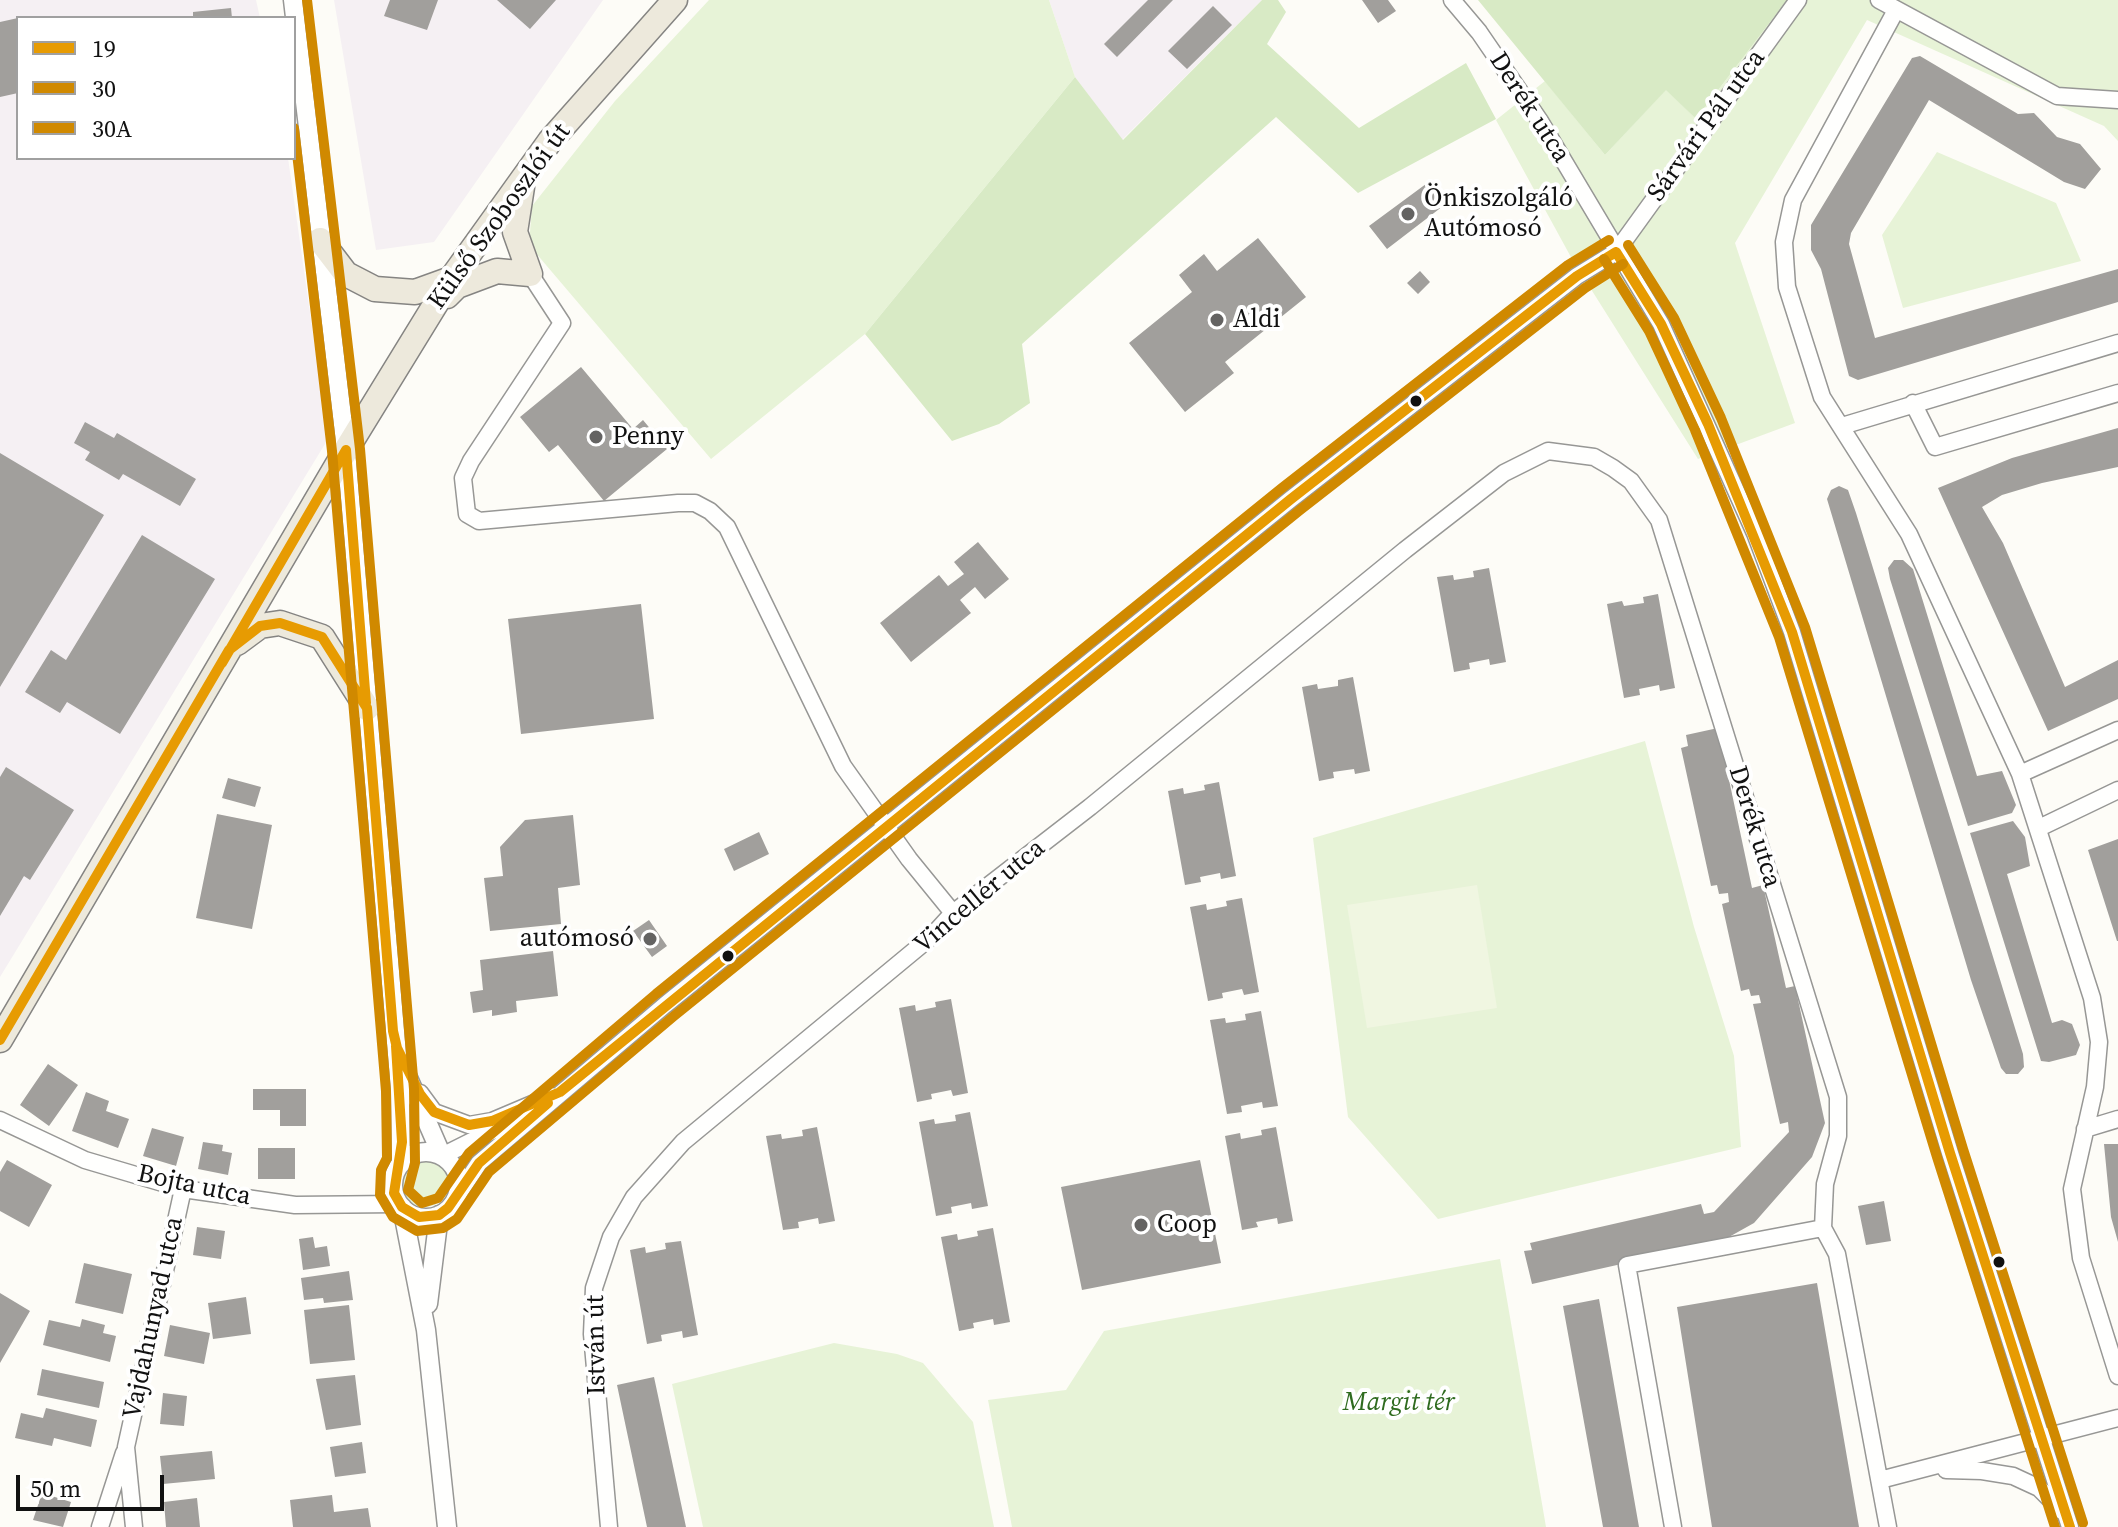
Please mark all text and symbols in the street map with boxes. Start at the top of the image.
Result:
legend [16,16,296,160]
text: 19 [92,32,116,65]
street label: Sárvári Pál utca [1641,44,1773,208]
street label: Derék utca [1482,47,1576,169]
text: 30 [92,72,116,105]
text: 30A [92,112,132,145]
street label: Külső Szoboszlói út [422,118,578,316]
place label: Önkiszolgáló Autómosó [1424,183,1573,244]
marker: Önkiszolgáló Autómosó [1399,205,1417,223]
place label: Aldi [1233,304,1281,336]
marker: Aldi [1208,311,1226,329]
unlabelled marker [1408,393,1424,409]
place label: Penny [612,421,684,453]
marker: Penny [587,428,605,446]
street label: Derék utca [1721,763,1787,891]
street label: Vincellér utca [908,833,1052,961]
place label: autómosó [520,923,634,955]
marker: autómosó [641,930,659,948]
unlabelled marker [720,948,736,964]
street label: Bojta utca [134,1159,254,1213]
place label: Coop [1157,1209,1217,1241]
street label: Vajdahunyad utca [117,1214,191,1422]
marker: Coop [1132,1216,1150,1234]
unlabelled marker [1991,1254,2007,1270]
street label: István út [581,1295,613,1395]
park label: Margit tér [1343,1387,1455,1419]
scale bar [20,1459,168,1509]
text: 50 m [30,1472,81,1505]

